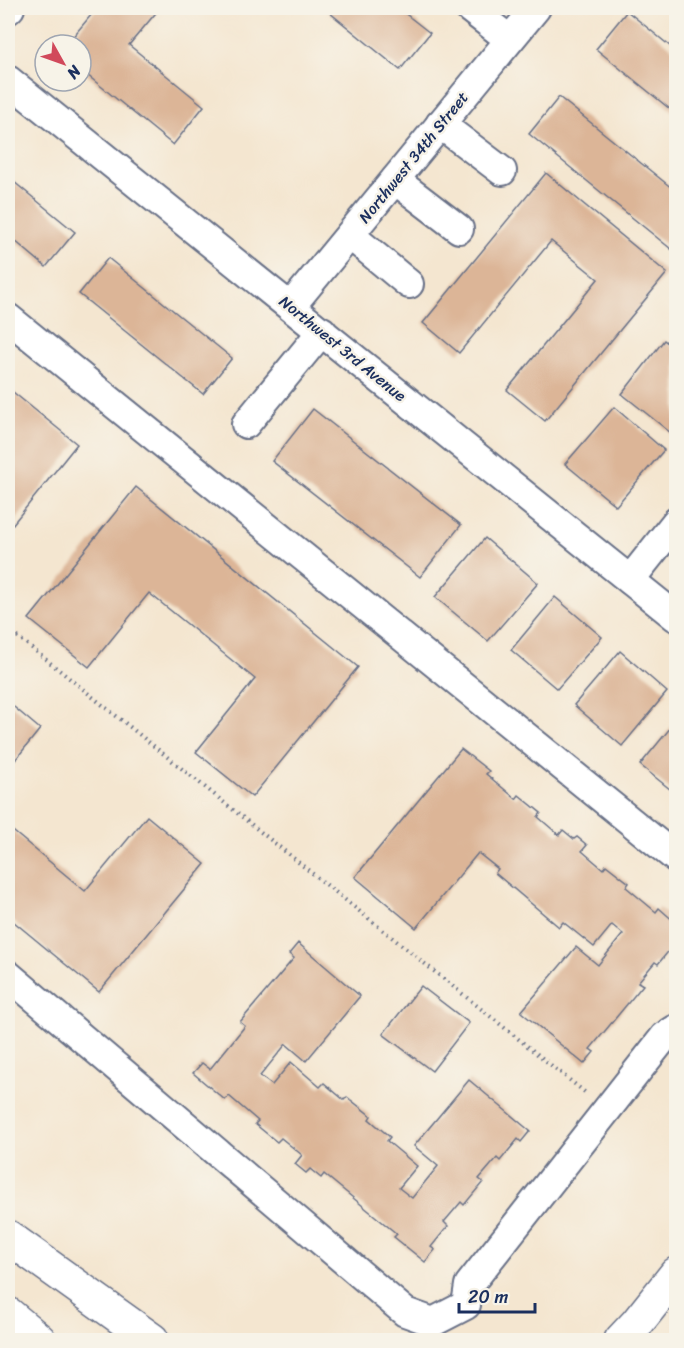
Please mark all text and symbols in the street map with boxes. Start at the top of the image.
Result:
north arrow [33,33,93,93]
text: N [59,58,89,87]
street label: Northwest 34th Street [351,85,476,230]
street label: Northwest 3rd Avenue [272,288,413,409]
scale bar [459,1276,536,1314]
text: 20 m [468,1281,508,1313]

